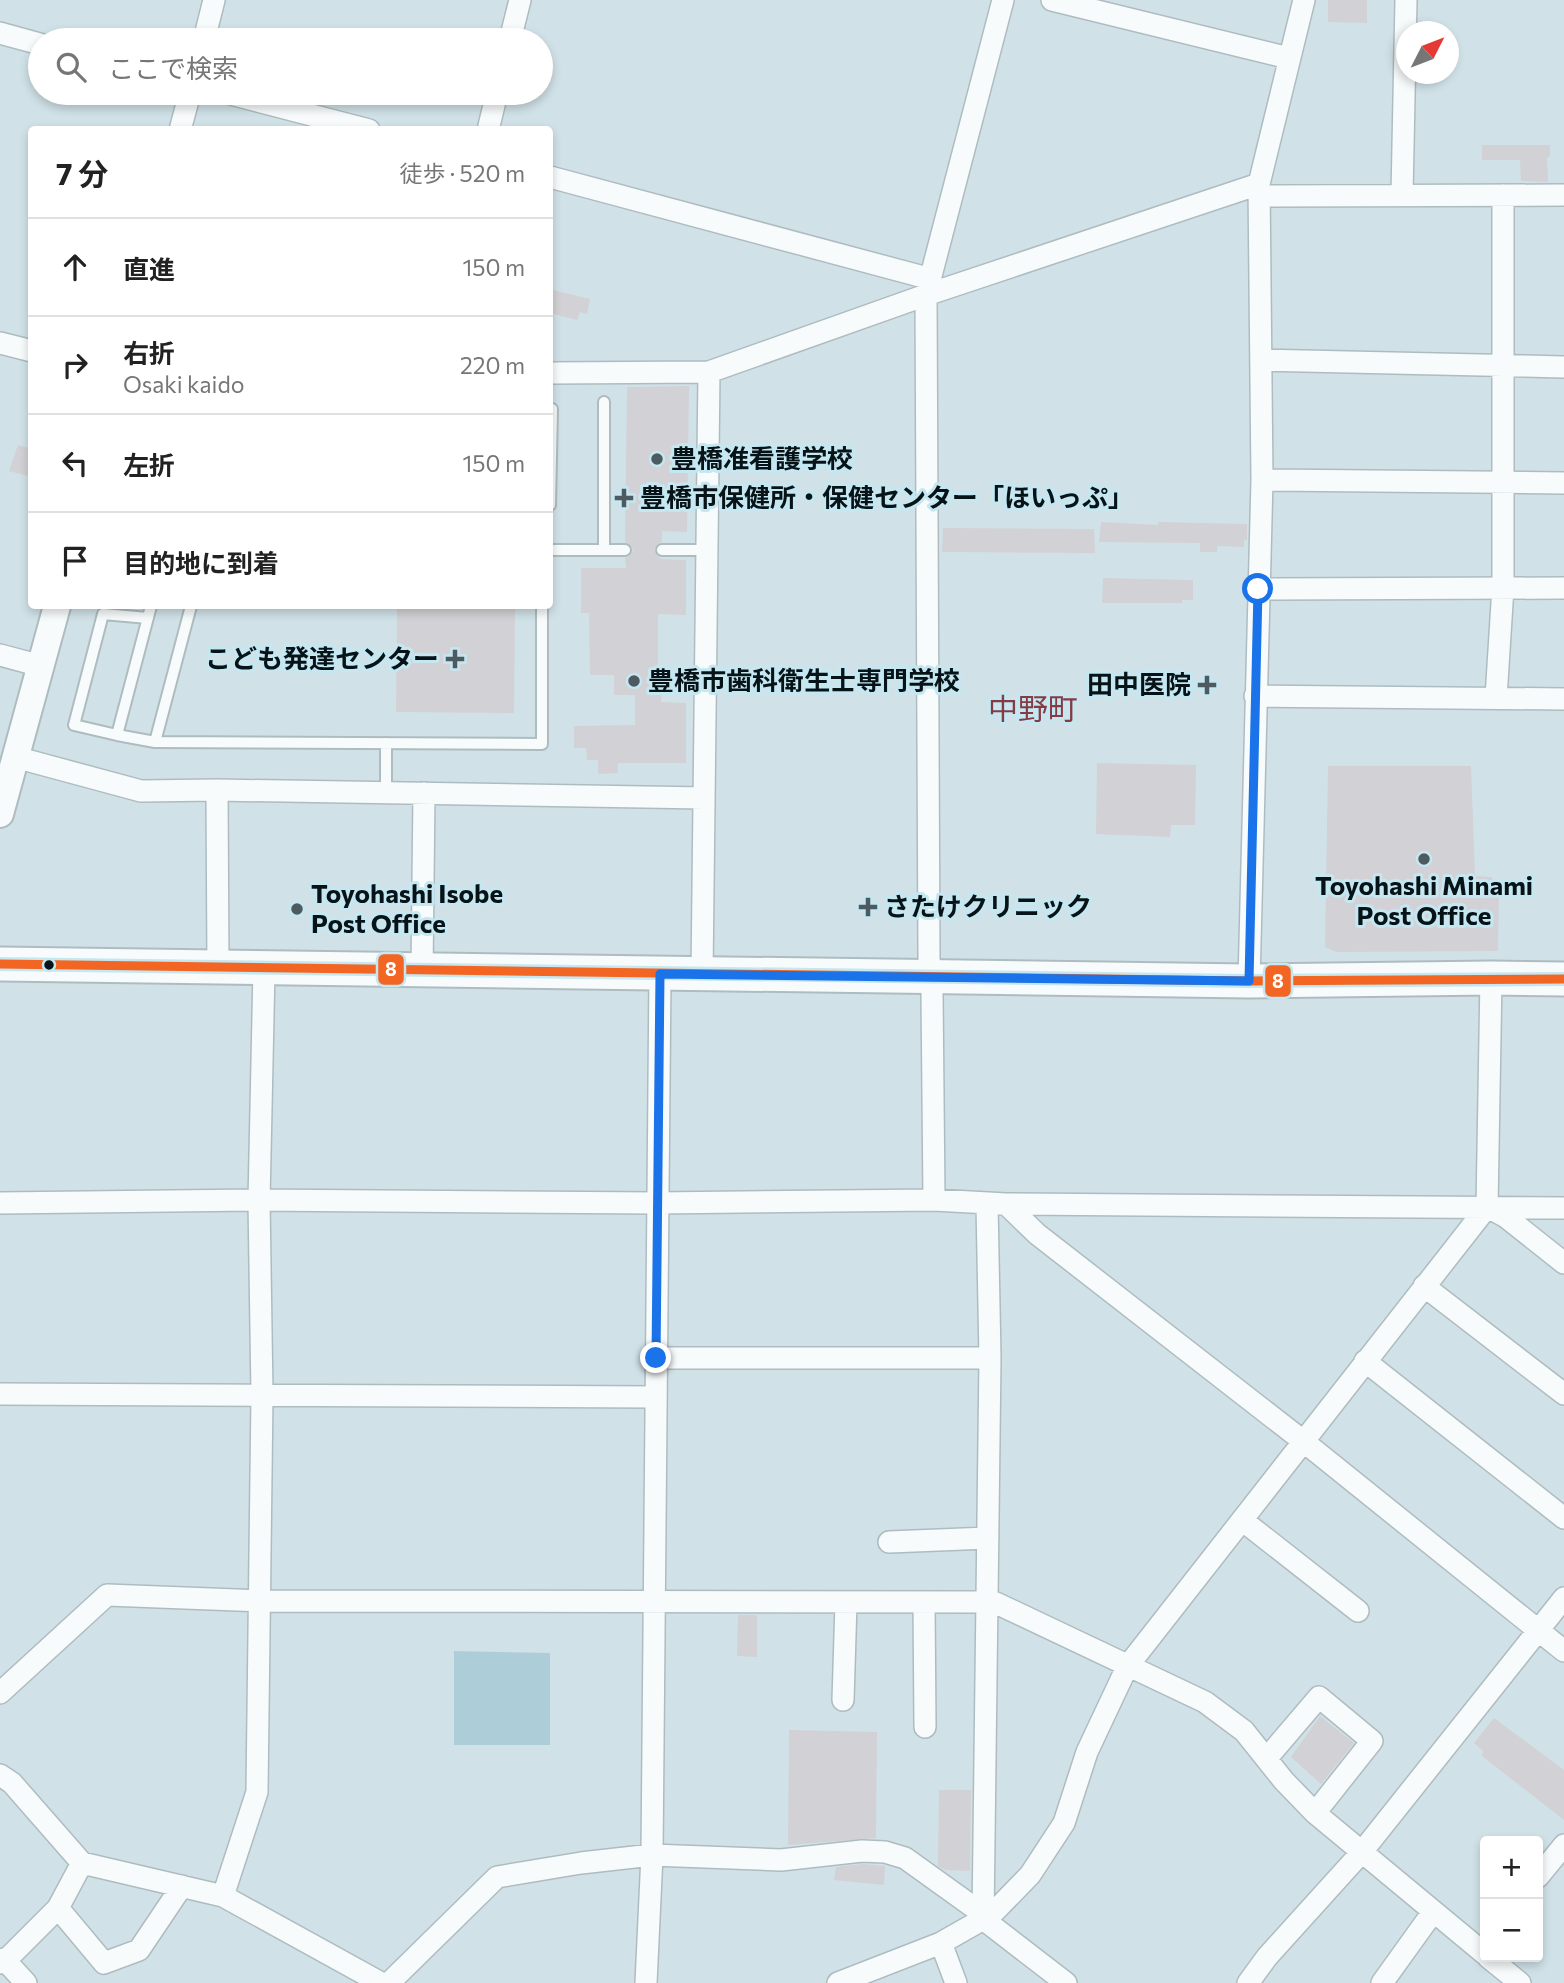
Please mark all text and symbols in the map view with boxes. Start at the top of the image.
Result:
north arrow [1396,21,1459,84]
search box [28,28,553,105]
icon: search [52,48,90,86]
text: ここで検索 [108,52,238,83]
text: 7 分 [56,154,108,191]
text: 徒歩 · 520 m [399,159,525,187]
icon: ahead [56,248,94,286]
text: 直進 [123,253,175,284]
text: 150 m [462,253,525,281]
text: 右折 [123,337,175,368]
icon: right [56,346,94,384]
text: 220 m [460,351,525,379]
text: Osaki kaido [123,370,245,398]
place label: 豊橋准看護学校 [671,442,853,473]
icon: left [56,444,94,482]
text: 左折 [123,449,175,480]
text: 150 m [462,449,525,477]
marker: 豊橋准看護学校 [649,451,665,467]
place label: 豊橋市保健所・保健センター「ほいっぷ」 [640,481,1134,512]
marker: 豊橋市保健所・保健センター「ほいっぷ」 [614,488,634,508]
icon: arrive [56,542,94,580]
text: 目的地に到着 [123,547,279,578]
route start [1242,573,1273,604]
place label: こども発達センター [205,642,439,673]
marker: こども発達センター [445,649,465,669]
place label: 豊橋市歯科衛生士専門学校 [648,664,960,695]
place label: 田中医院 [1087,668,1191,699]
marker: 豊橋市歯科衛生士専門学校 [626,673,642,689]
marker: 田中医院 [1197,675,1217,695]
district label: 中野町 [988,689,1078,726]
marker: Toyohashi Minami Post Office [1416,851,1432,867]
place label: Toyohashi Minami Post Office [1315,869,1533,930]
place label: Toyohashi Isobe Post Office [311,877,503,938]
place label: さたけクリニック [884,890,1092,921]
marker: さたけクリニック [858,897,878,917]
marker: Toyohashi Isobe Post Office [289,901,305,917]
line badge: 8 [377,953,405,986]
text: 8 [385,957,397,980]
unlabelled marker [42,958,56,972]
line badge: 8 [1264,964,1292,998]
text: 8 [1272,969,1284,992]
route end [640,1342,671,1373]
map controls [1480,1836,1543,1962]
button: + [1480,1836,1543,1899]
button: − [1480,1899,1543,1962]

